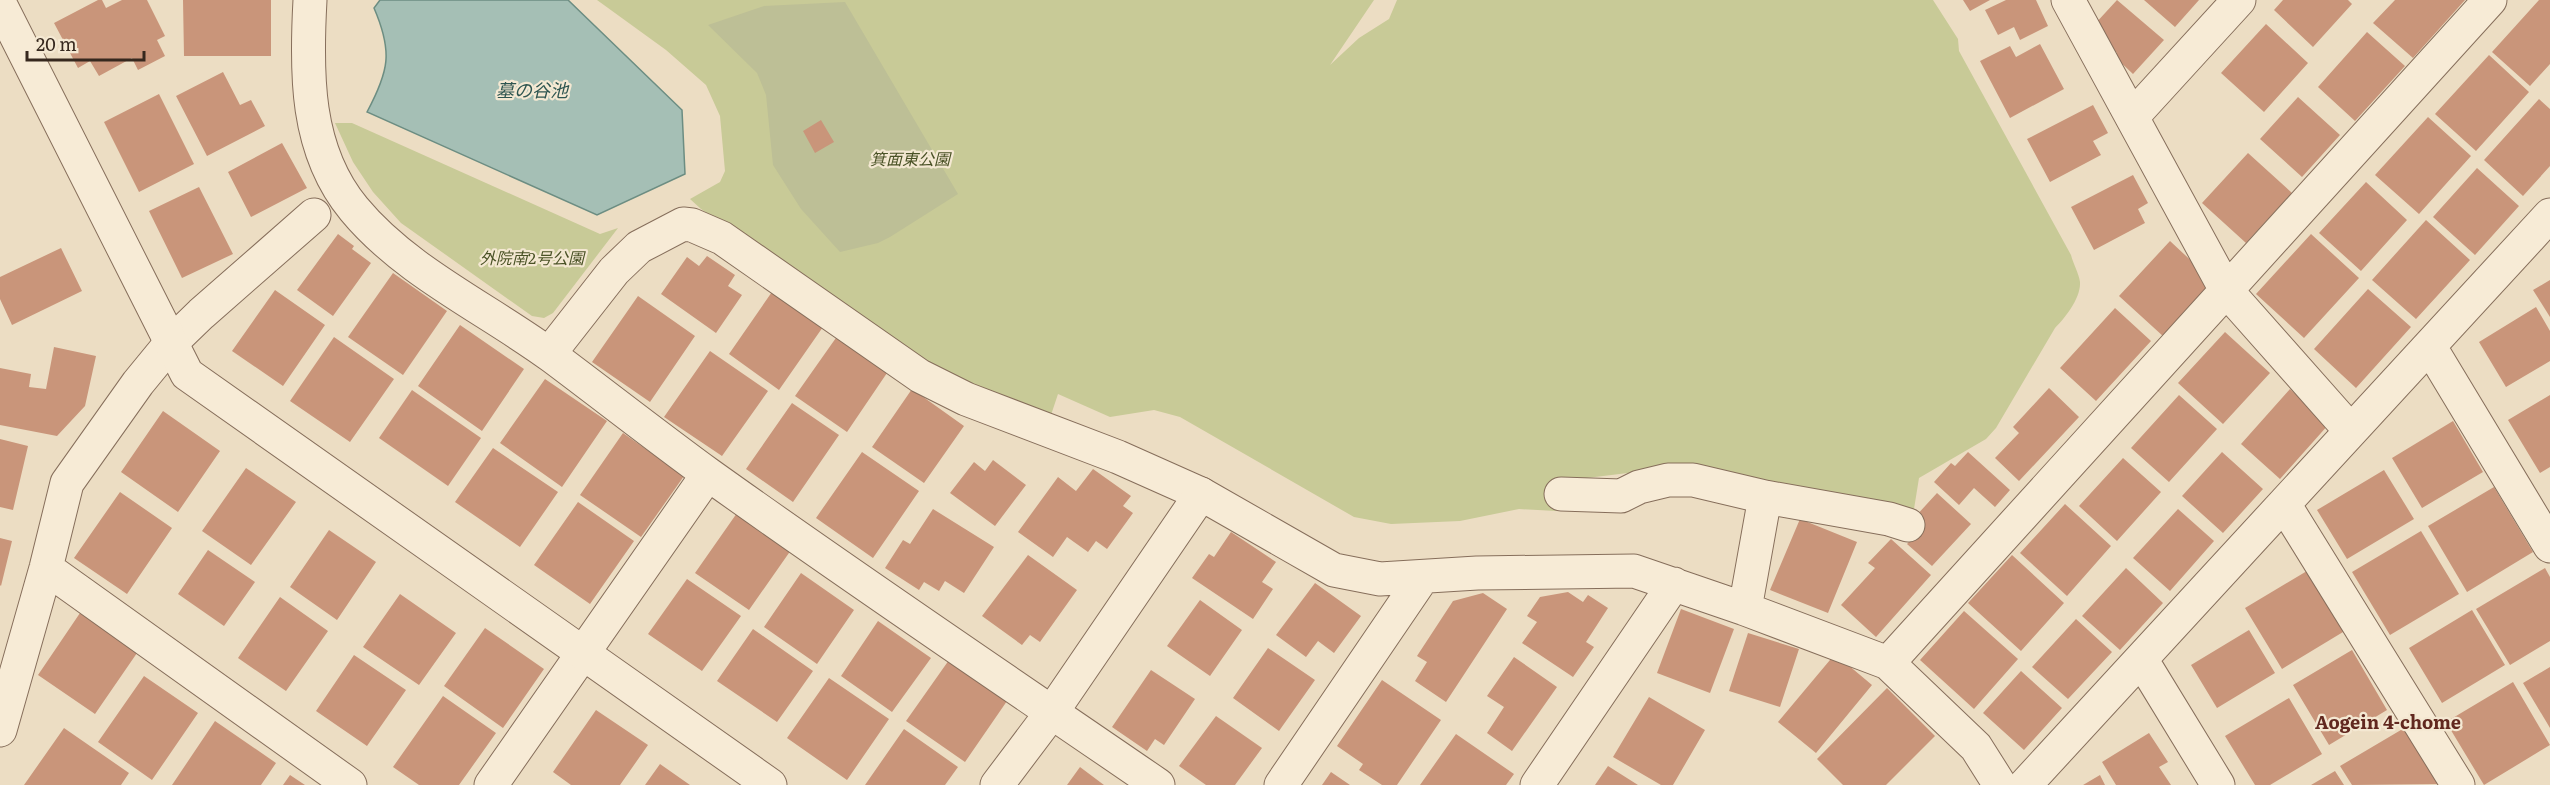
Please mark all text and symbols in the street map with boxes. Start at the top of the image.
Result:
scale bar [27,24,144,62]
text: 20 m [36,30,77,57]
water label: 墓の谷池 [496,76,570,103]
park label: 箕面東公園 [870,146,952,170]
park label: 外院南2号公園 [480,245,586,269]
district label: Aogein 4-chome [2315,708,2461,735]

